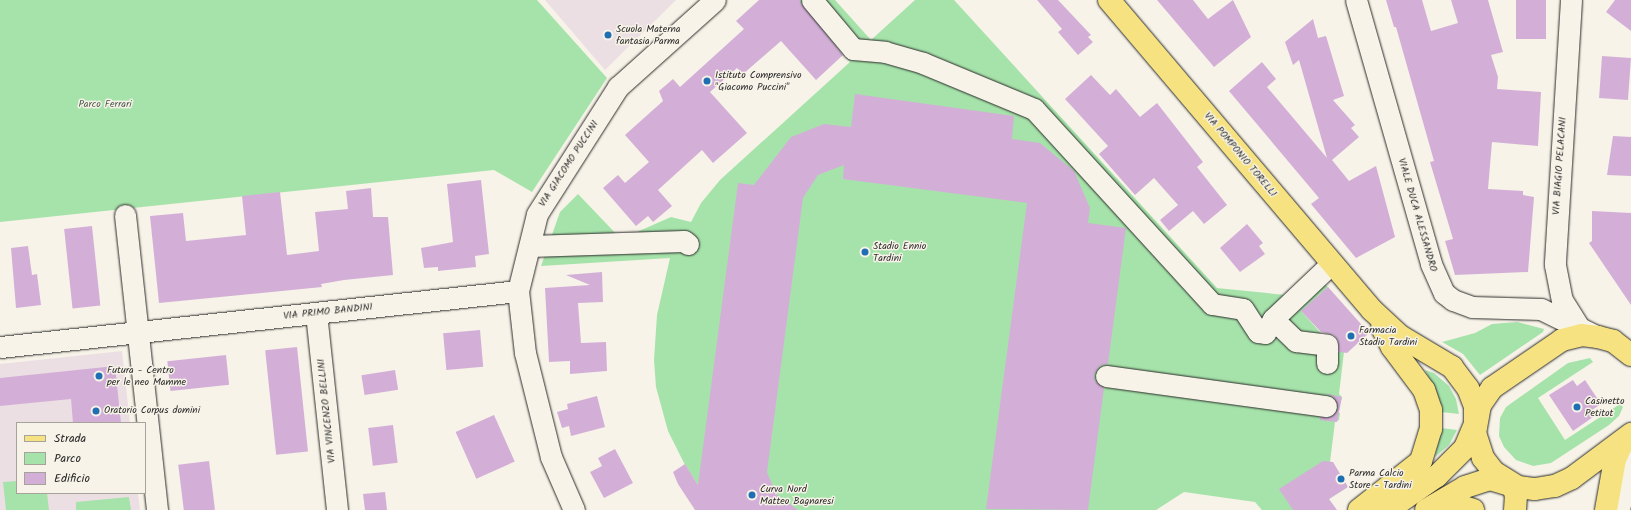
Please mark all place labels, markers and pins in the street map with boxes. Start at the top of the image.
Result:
place label: Scuola Materna fantasia Parma [616,23,681,46]
marker: Scuola Materna fantasia Parma [603,30,613,40]
place label: Istituto Comprensivo "Giacomo Puccini" [715,69,801,92]
marker: Istituto Comprensivo "Giacomo Puccini" [702,76,712,86]
place label: Stadio Ennio Tardini [873,240,926,264]
marker: Stadio Ennio Tardini [860,247,870,257]
place label: Farmacia Stadio Tardini [1359,324,1417,348]
marker: Farmacia Stadio Tardini [1346,331,1356,341]
place label: Futura - Centro per le neo Mamme [107,364,186,388]
marker: Futura - Centro per le neo Mamme [94,371,104,381]
place label: Casinetto Petitot [1585,395,1624,418]
marker: Casinetto Petitot [1572,402,1582,412]
place label: Oratorio Corpus domini [104,405,200,417]
marker: Oratorio Corpus domini [91,406,101,416]
place label: Parma Calcio Store - Tardini [1349,467,1412,490]
marker: Parma Calcio Store - Tardini [1336,474,1346,484]
place label: Curva Nord Matteo Bagnaresi [760,483,834,506]
marker: Curva Nord Matteo Bagnaresi [747,490,757,500]

